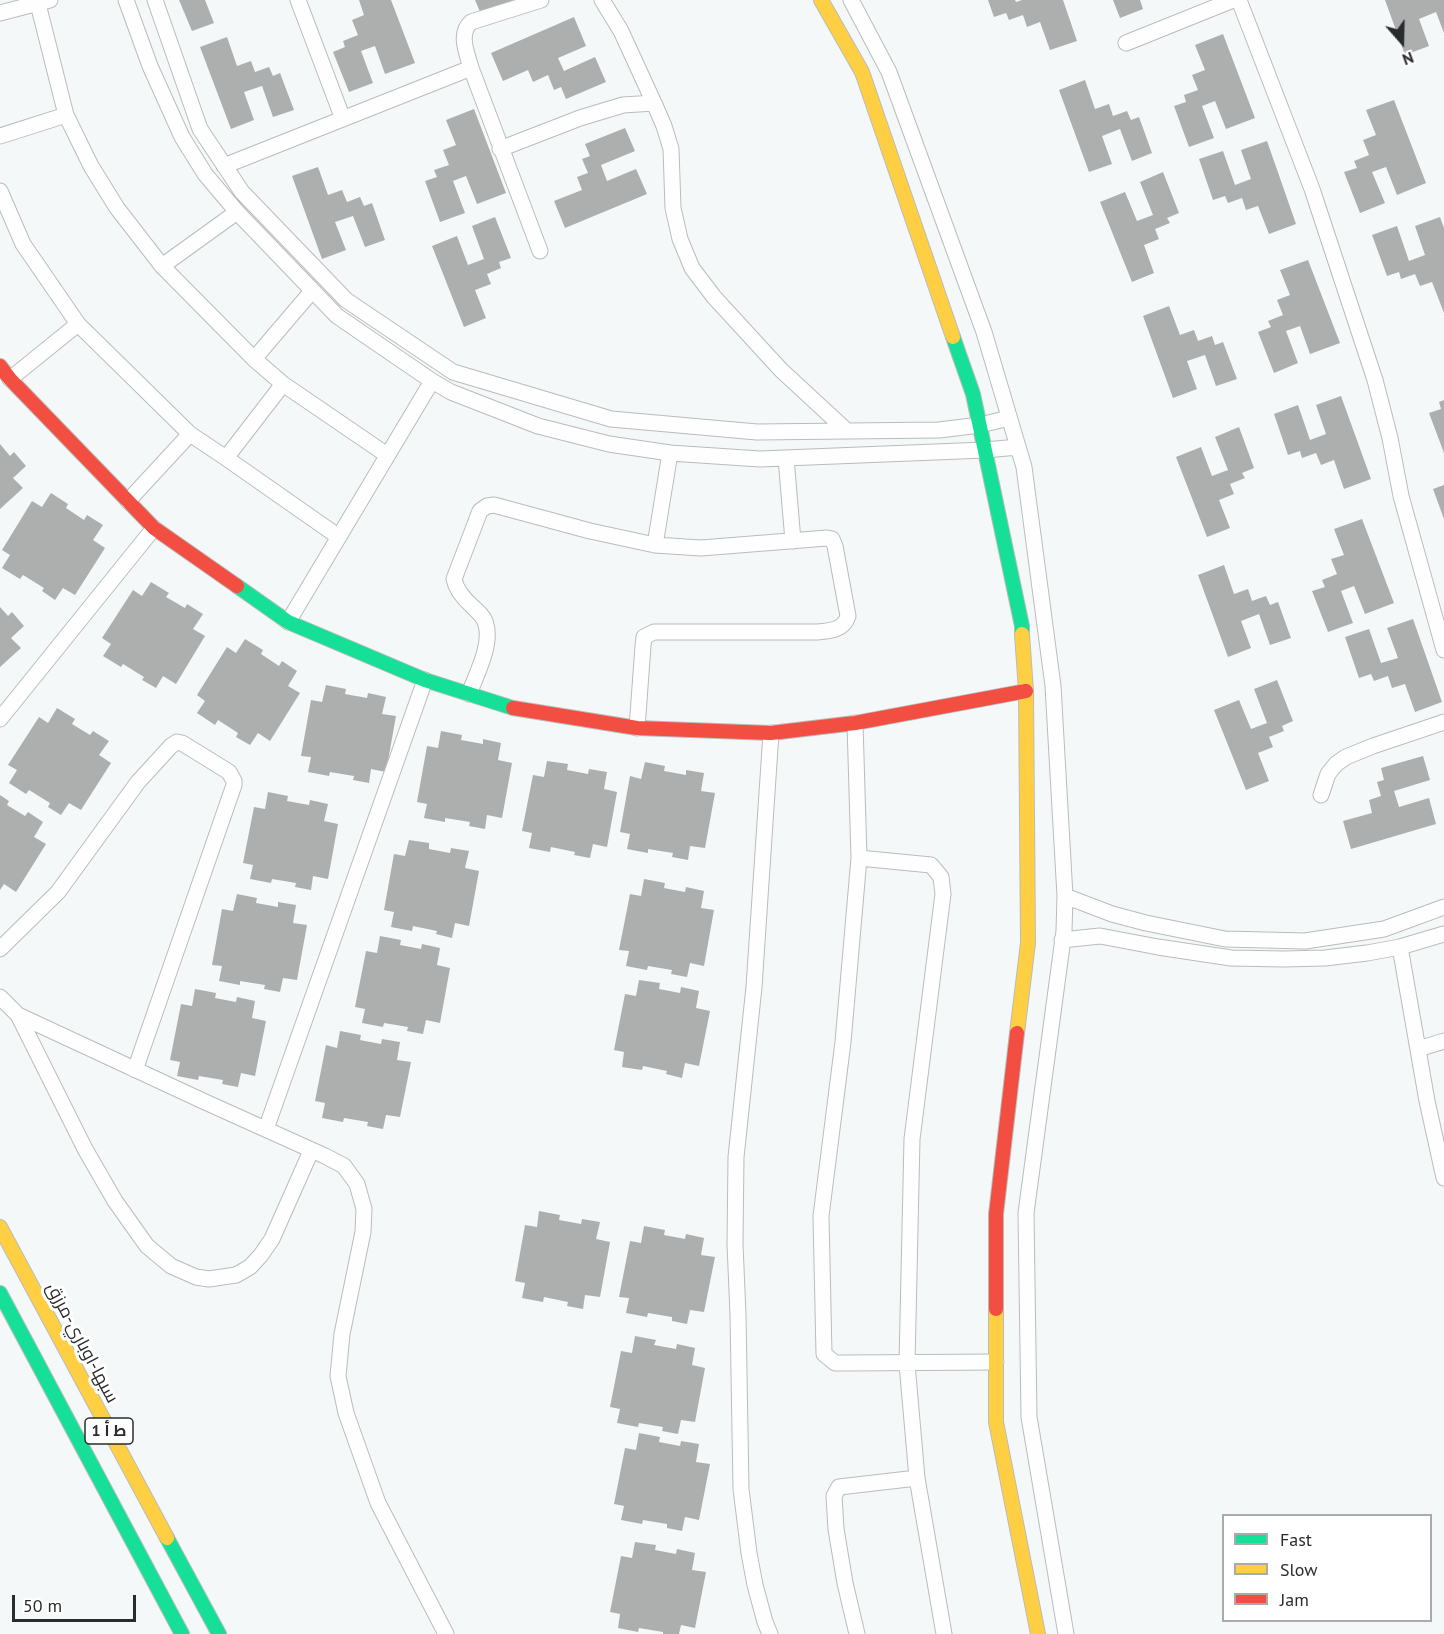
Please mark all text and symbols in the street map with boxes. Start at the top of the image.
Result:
north arrow [1372,12,1432,72]
text: N [1400,48,1417,70]
street label: سبها-اوباري-مرزق [41,1279,123,1407]
road number: ط أ 1 [85,1418,133,1444]
legend [1222,1514,1432,1622]
text: Fast [1280,1528,1312,1551]
text: Slow [1280,1558,1318,1581]
scale bar [15,1583,140,1621]
text: Jam [1280,1588,1309,1611]
text: 50 m [23,1594,62,1617]

